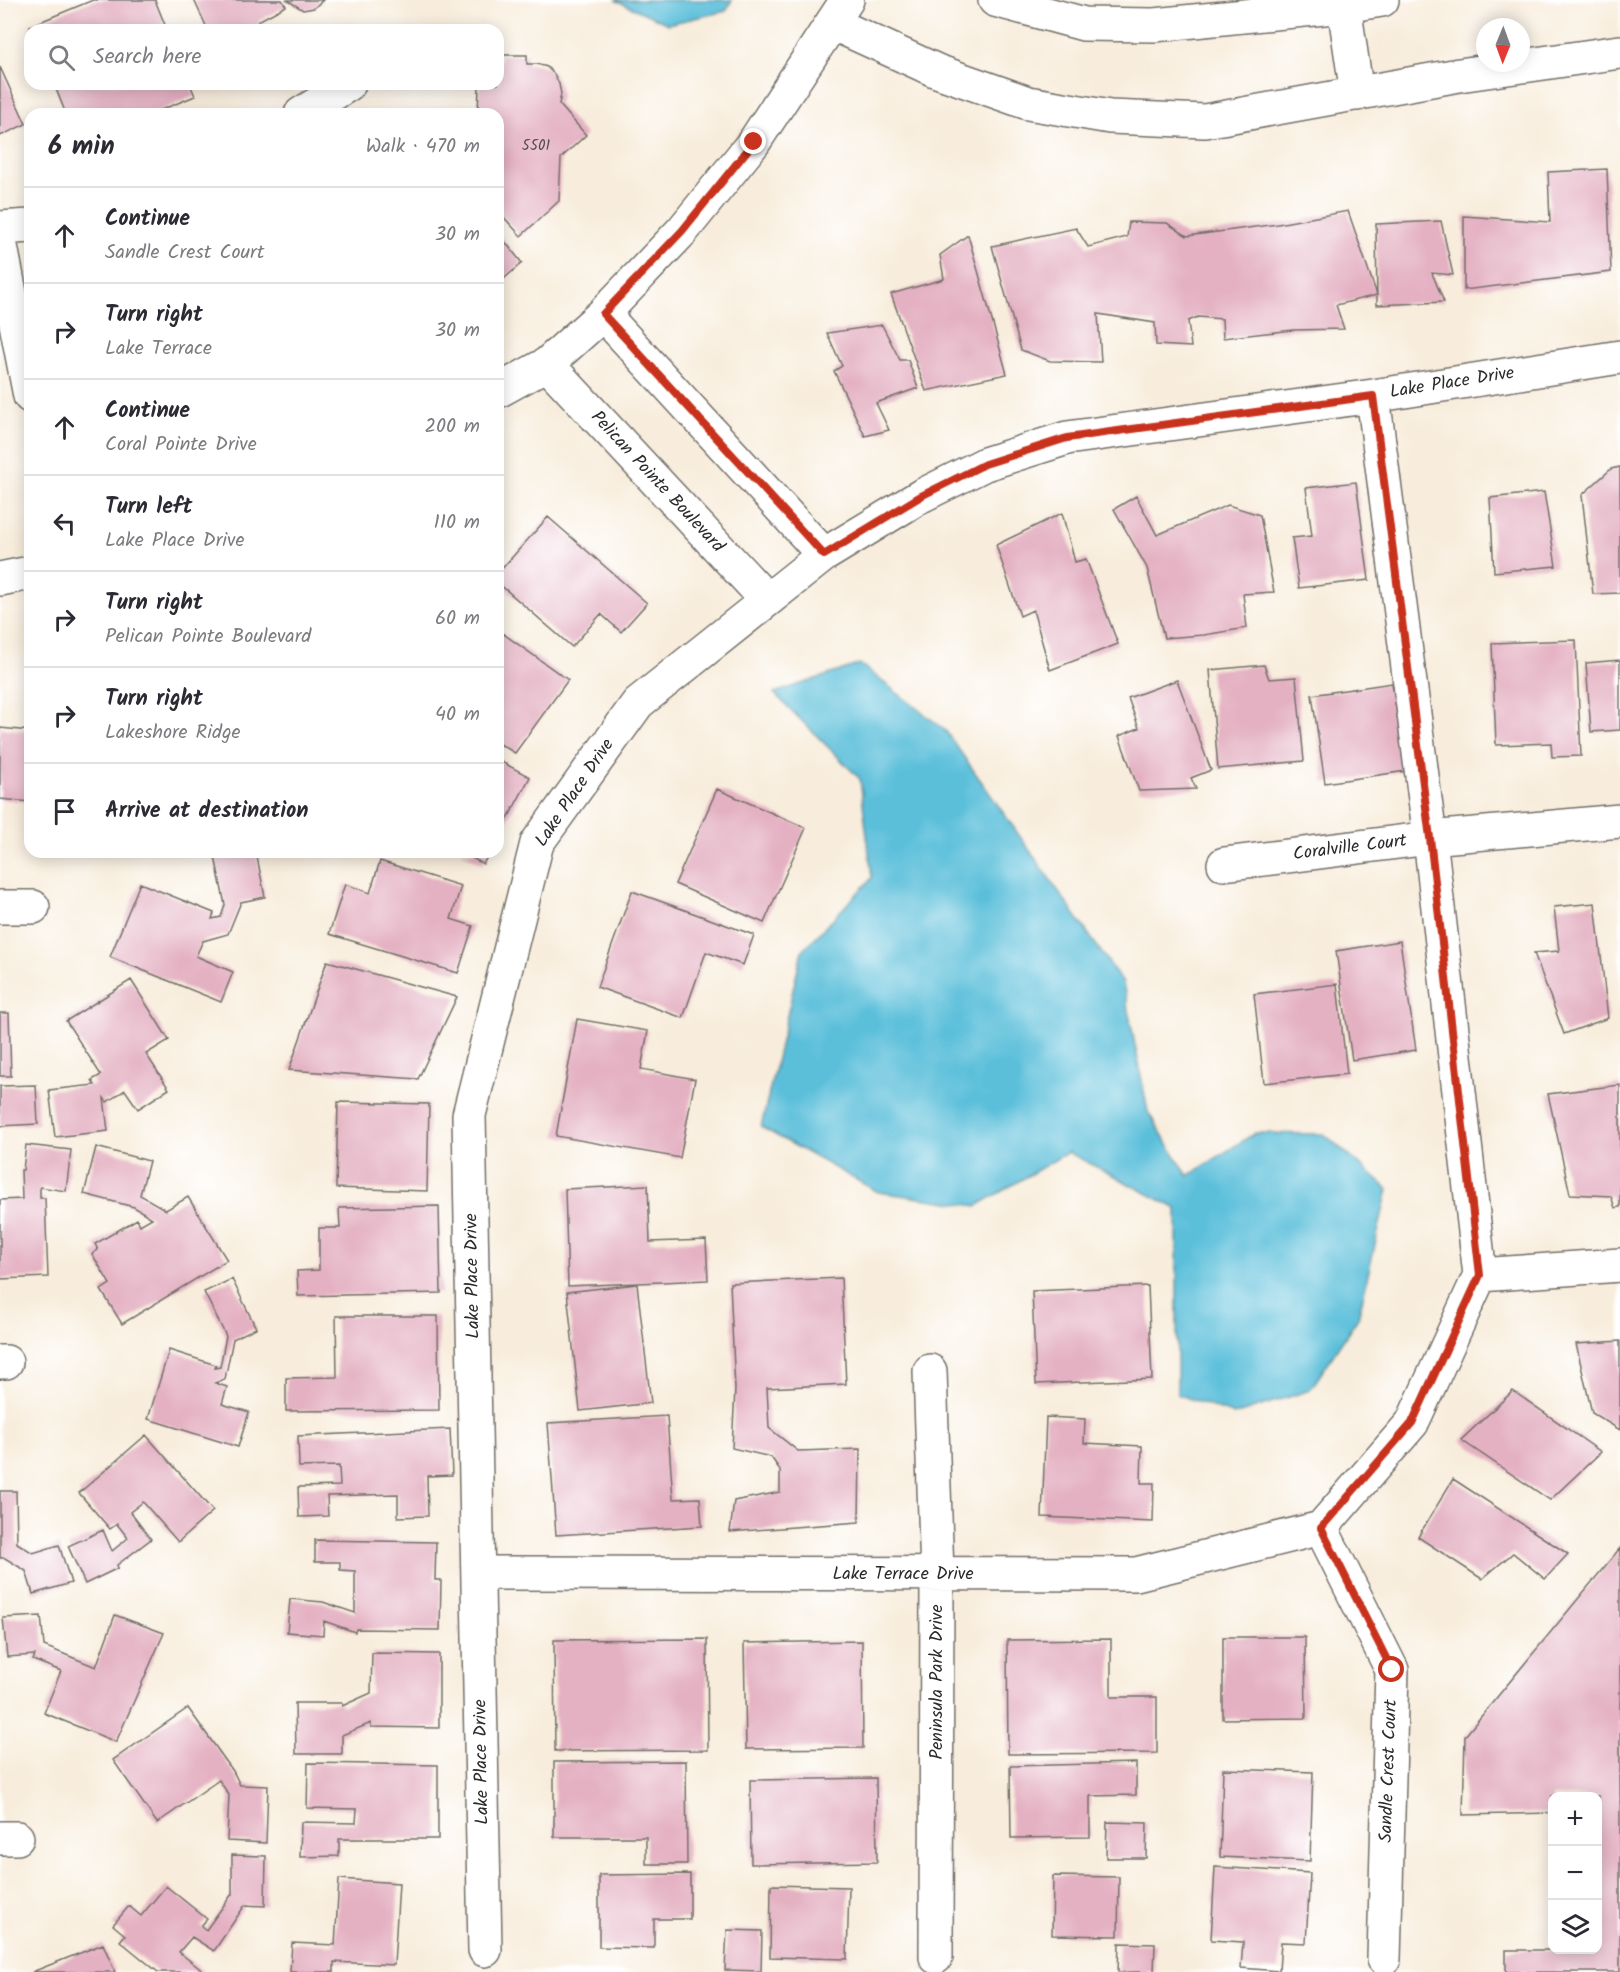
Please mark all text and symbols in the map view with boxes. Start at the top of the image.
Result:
north arrow [1476,18,1530,72]
search box [24,24,504,90]
text: Search here [93,40,201,75]
icon: search [45,41,78,74]
text: 6 min [48,126,115,168]
route end [740,128,766,154]
text: Walk · 470 m [366,131,480,163]
house number: 5501 [522,134,550,158]
text: Continue [105,202,190,237]
icon: ahead [48,219,81,252]
text: 30 m [435,219,480,251]
text: Sandle Crest Court [105,237,264,269]
text: Turn right [105,298,203,333]
icon: right [48,315,81,348]
text: 30 m [435,315,480,347]
text: Lake Terrace [105,333,212,365]
street label: Lake Place Drive [1388,359,1516,407]
text: Continue [105,394,190,429]
street label: Pelican Pointe Boulevard [583,404,732,561]
icon: ahead [48,411,81,444]
text: 200 m [424,411,480,443]
text: Coral Pointe Drive [105,429,257,461]
text: Turn left [105,490,192,525]
icon: left [48,507,81,540]
text: 110 m [434,507,480,539]
text: Lake Place Drive [105,525,244,557]
text: Turn right [105,586,203,621]
icon: right [48,603,81,636]
text: 60 m [435,603,480,635]
text: Pelican Pointe Boulevard [105,621,311,653]
text: Turn right [105,682,203,717]
icon: right [48,699,81,732]
text: 40 m [435,699,480,731]
text: Lakeshore Ridge [105,717,241,749]
street label: Lake Place Drive [528,733,622,853]
text: Arrive at destination [105,794,308,829]
icon: arrive [48,795,81,828]
street label: Coralville Court [1292,827,1410,869]
street label: Lake Place Drive [457,1213,489,1339]
street label: Lake Terrace Drive [833,1560,974,1589]
street label: Peninsula Park Drive [923,1604,952,1760]
route start [1378,1656,1404,1682]
street label: Sandle Crest Court [1372,1698,1406,1843]
street label: Lake Place Drive [466,1699,498,1825]
map controls [1548,1792,1602,1954]
button: + [1548,1792,1602,1846]
button: − [1548,1846,1602,1900]
button: layers [1548,1900,1602,1954]

